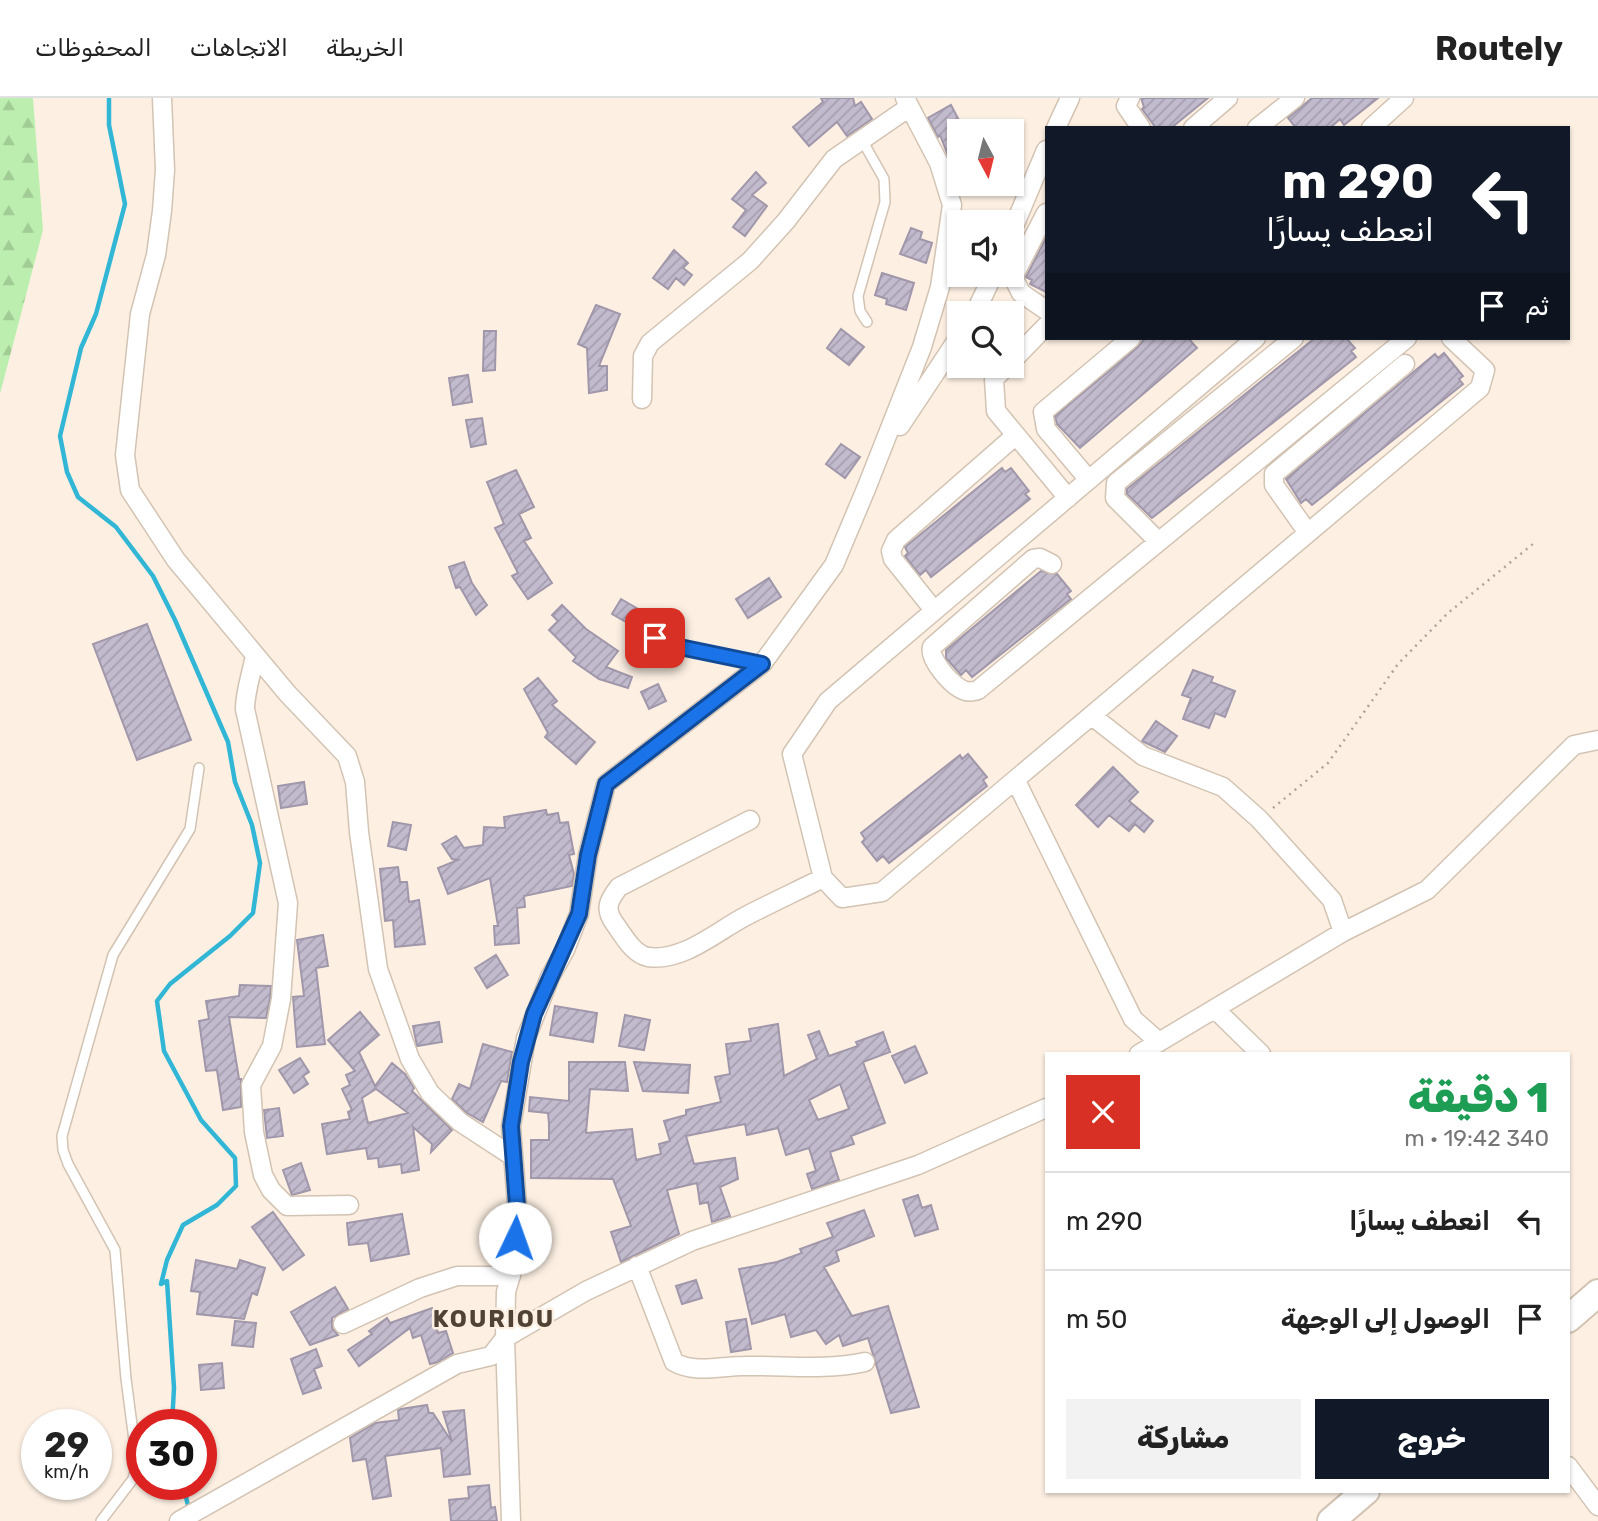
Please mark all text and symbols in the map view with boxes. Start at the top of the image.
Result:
text: Routely [1435,29,1563,68]
text: المحفوظات [35,34,152,62]
text: الاتجاهات [190,34,288,62]
text: الخريطة [326,34,404,62]
north arrow [947,119,1024,196]
map controls [947,119,1024,378]
text: 290 m [1282,152,1434,210]
icon: left [1458,154,1549,245]
button: sound [947,210,1024,287]
text: انعطف يسارًا [1266,211,1434,249]
icon: arrive [1473,287,1511,325]
text: ثم [1525,291,1549,322]
button: search [947,301,1024,378]
pin [625,608,685,668]
icon: arrive [636,619,674,657]
text: 1 دقيقة [1408,1073,1549,1123]
button: close [1066,1075,1140,1149]
text: 340 m · 19:42 [1404,1124,1549,1152]
position arrow [478,1201,552,1275]
icon: left [1511,1202,1549,1240]
text: 290 m [1066,1206,1143,1237]
text: انعطف يسارًا [1349,1206,1490,1237]
icon: arrive [1511,1300,1549,1338]
text: 50 m [1066,1304,1127,1335]
text: الوصول إلى الوجهة [1281,1304,1490,1335]
district label: KOURIOU [433,1305,555,1333]
button: مشاركة [1066,1399,1301,1479]
button: خروج [1315,1399,1549,1479]
speed limit sign: 30 [126,1409,217,1500]
text: 29 [44,1424,89,1466]
text: km/h [44,1461,89,1483]

